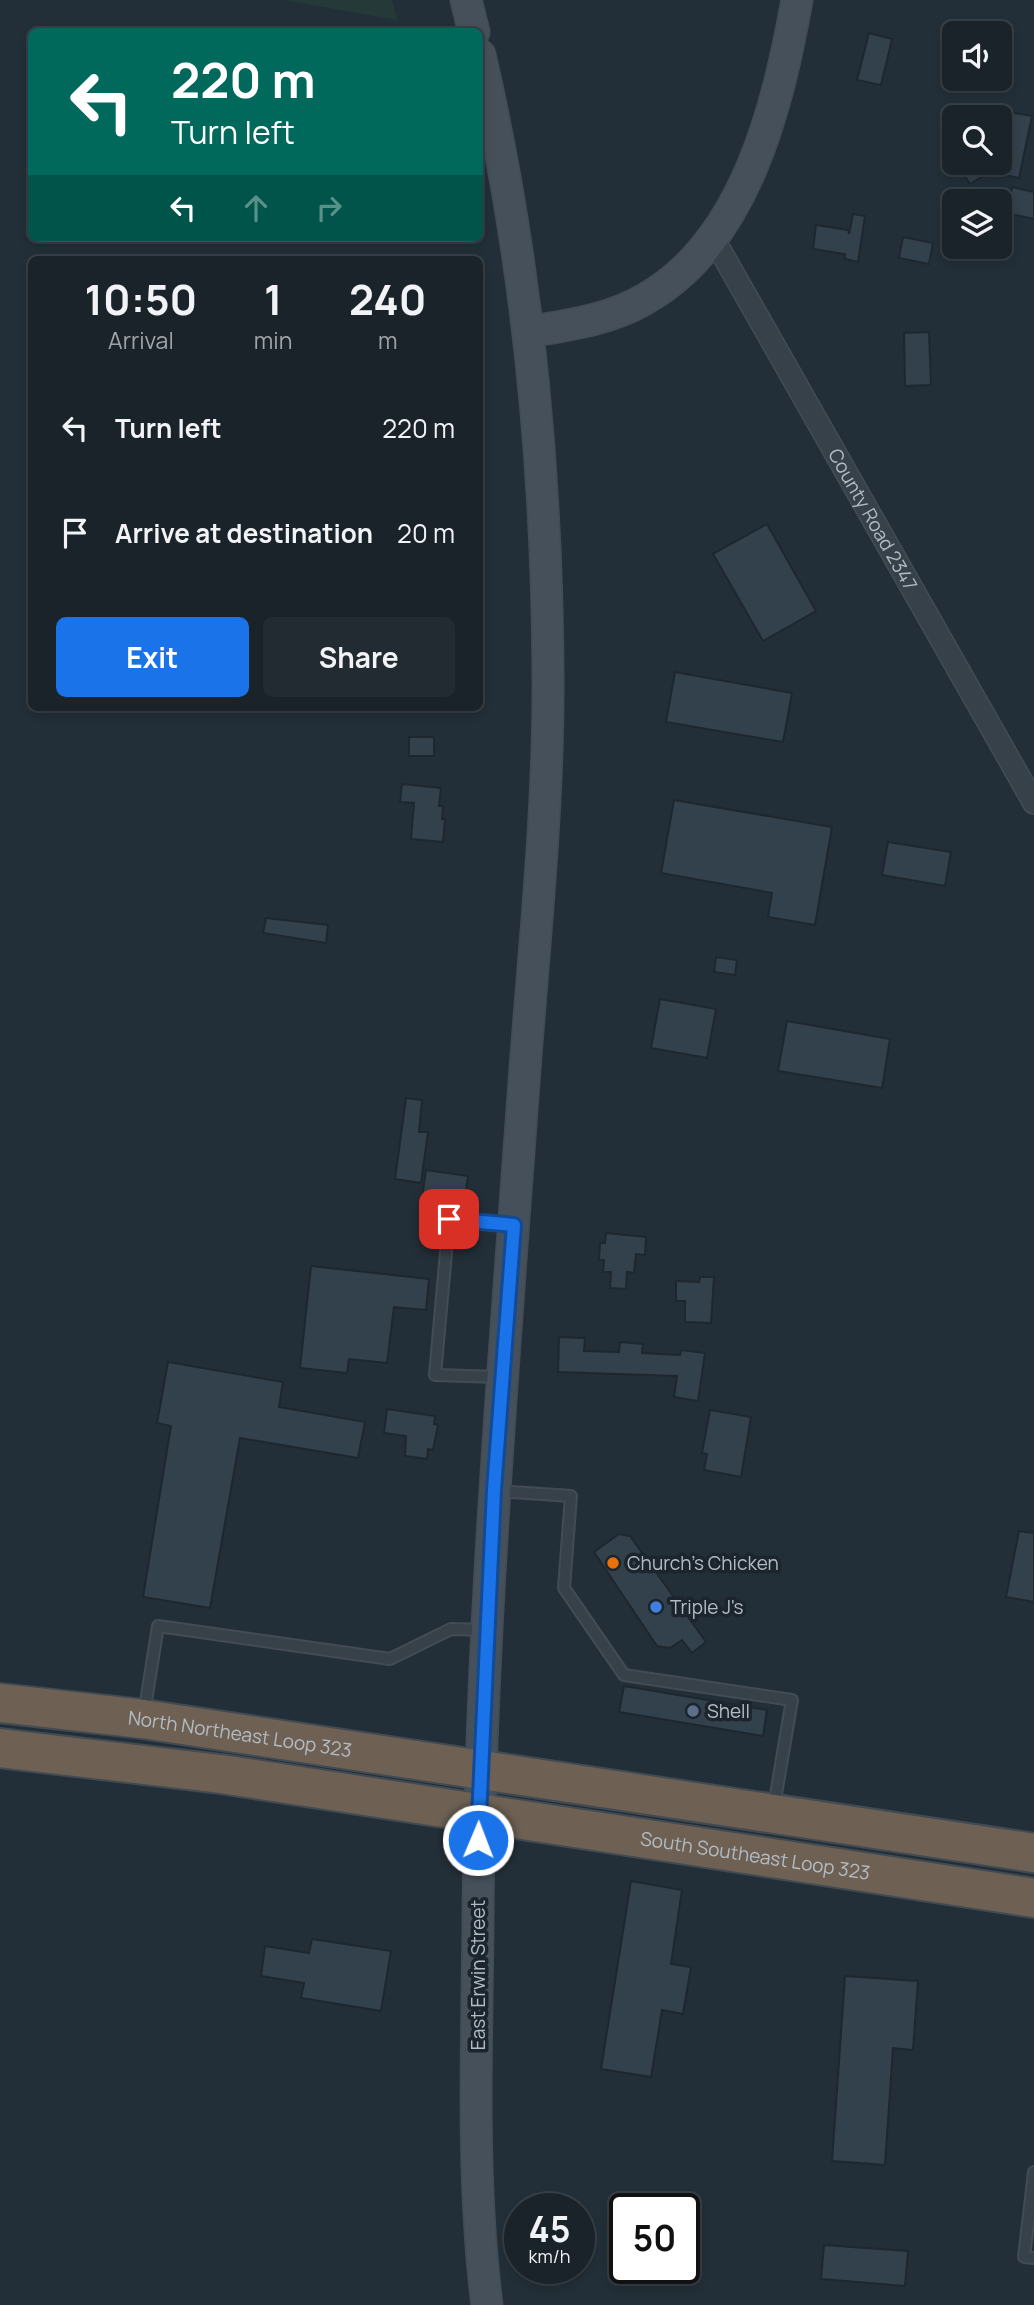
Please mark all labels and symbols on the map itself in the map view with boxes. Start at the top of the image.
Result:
street label: County Road 2347 [822,444,924,595]
pin [419,1189,479,1249]
place label: Church's Chicken [627,1550,779,1576]
marker: Church's Chicken [605,1555,621,1571]
place label: Triple J's [670,1594,744,1620]
marker: Triple J's [648,1599,664,1615]
place label: Shell [707,1698,750,1724]
marker: Shell [685,1703,701,1719]
street label: North Northeast Loop 323 [127,1704,354,1763]
position arrow [441,1803,515,1877]
street label: South Southeast Loop 323 [639,1825,872,1886]
street label: East Erwin Street [465,1900,491,2050]
speed limit sign: 50 [609,2193,700,2284]

